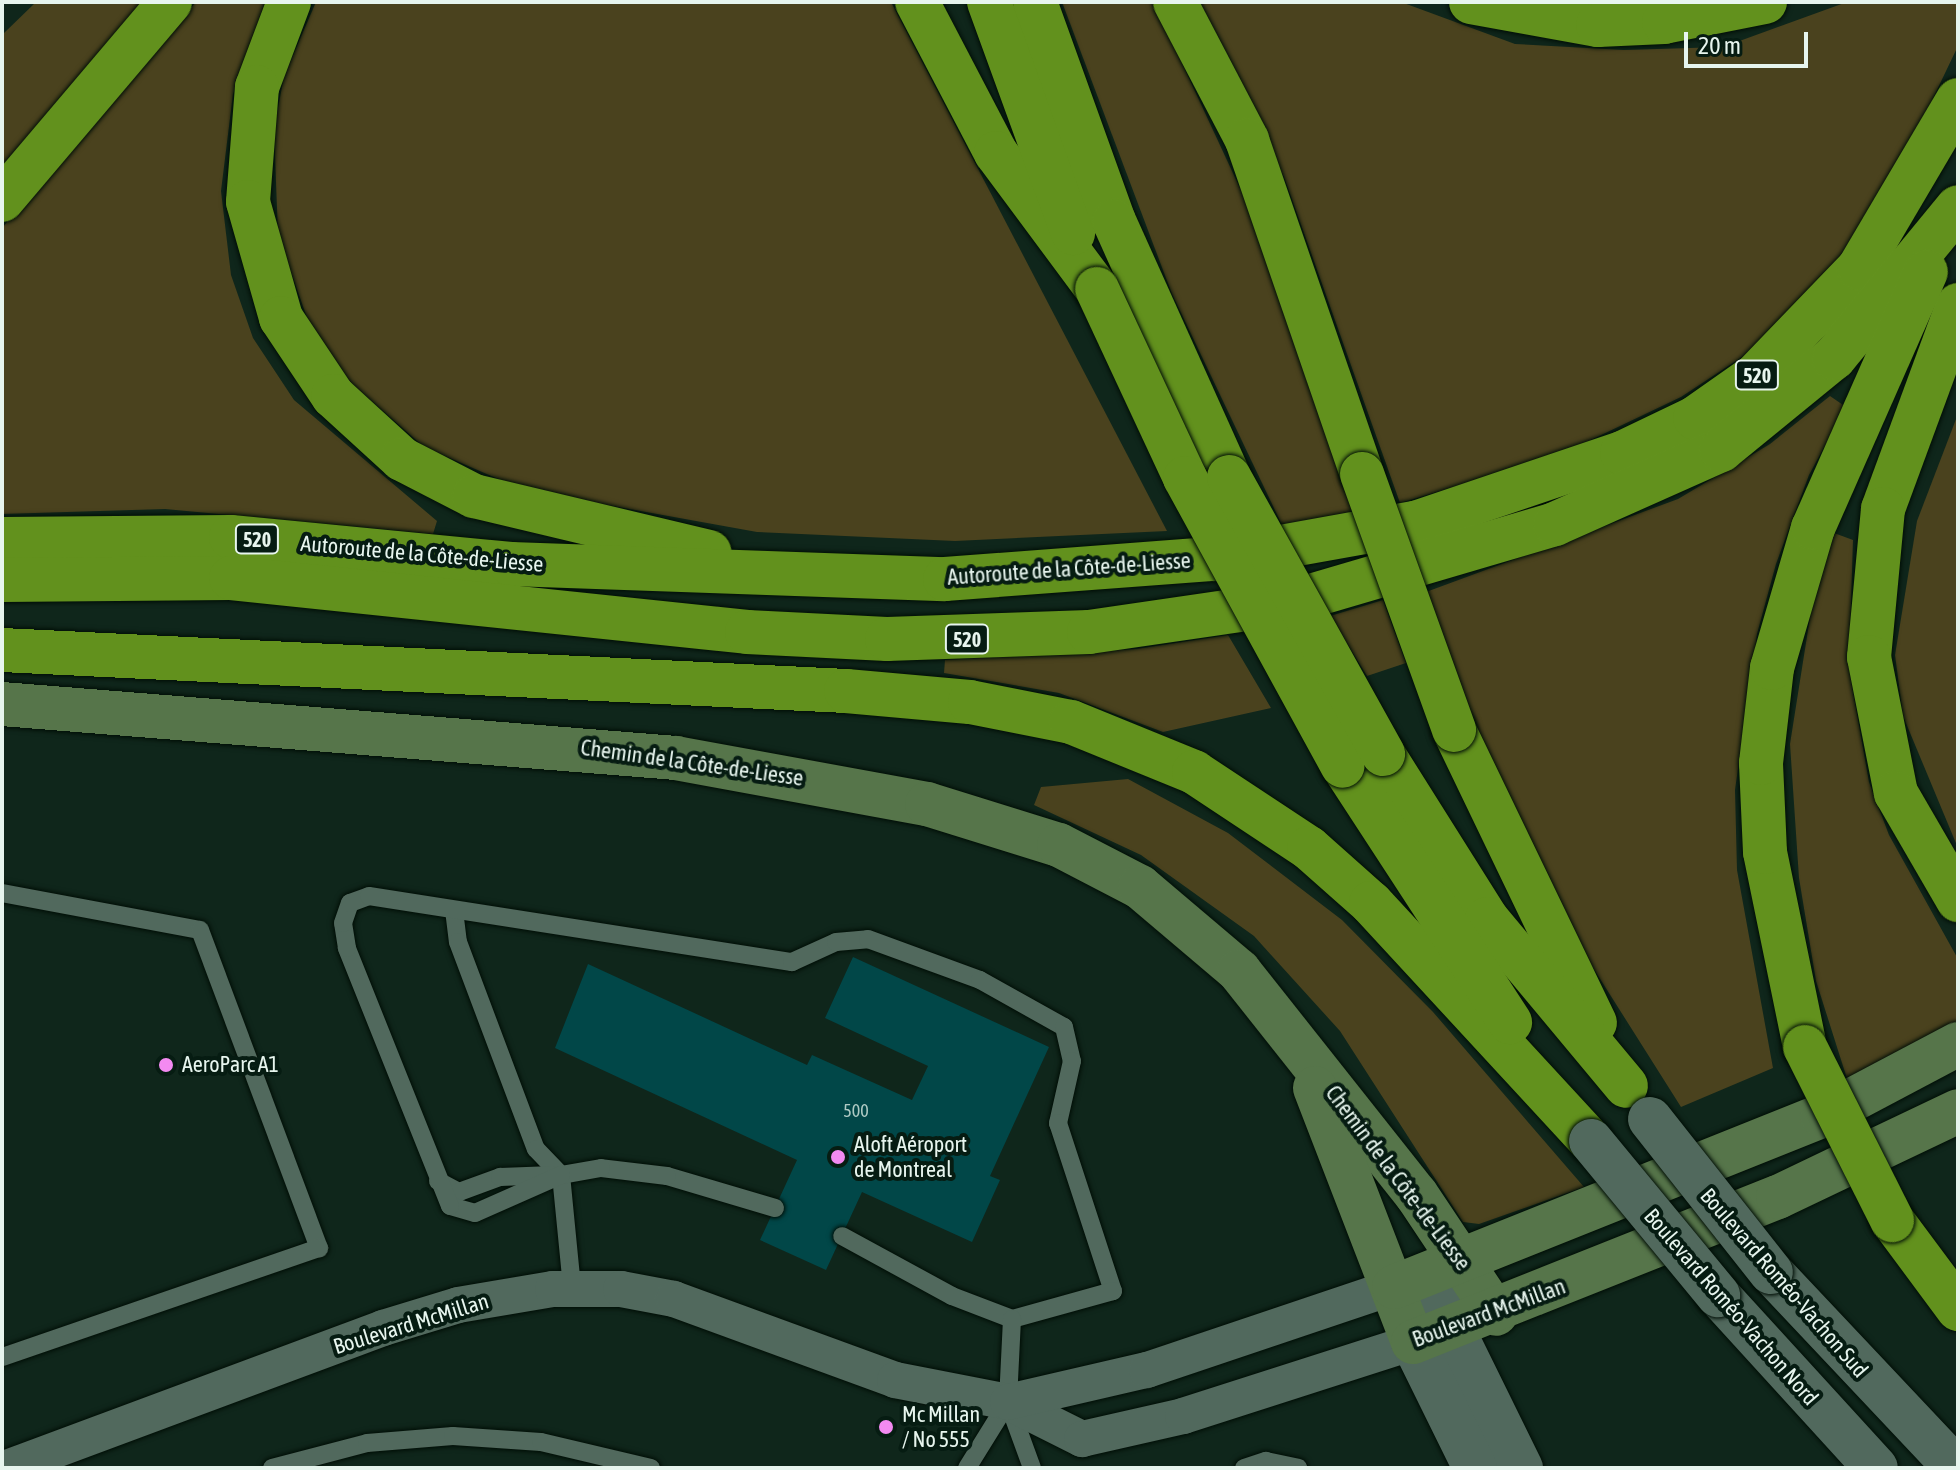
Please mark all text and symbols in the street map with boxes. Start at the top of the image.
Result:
scale bar [1688,16,1812,66]
text: 20 m [1698,32,1741,59]
road number: 520 [1733,359,1781,391]
road number: 520 [233,523,281,555]
street label: Autoroute de la Côte-de-Liesse [299,530,545,578]
street label: Autoroute de la Côte-de-Liesse [946,547,1192,591]
road number: 520 [943,623,991,655]
street label: Chemin de la Côte-de-Liesse [579,734,805,792]
place label: AeroParc A1 [182,1052,279,1078]
marker: AeroParc A1 [157,1056,175,1074]
street label: Chemin de la Côte-de-Liesse [1320,1080,1476,1276]
house number: 500 [843,1100,869,1122]
place label: Aloft Aéroport de Montreal [854,1131,967,1182]
marker: Aloft Aéroport de Montreal [829,1148,847,1166]
street label: Boulevard Roméo-Vachon Sud [1695,1183,1873,1383]
street label: Boulevard Roméo-Vachon Nord [1638,1203,1824,1411]
street label: Boulevard McMillan [1409,1273,1569,1353]
street label: Boulevard McMillan [330,1288,492,1360]
place label: Mc Millan / No 555 [902,1401,980,1452]
marker: Mc Millan / No 555 [877,1418,895,1436]

